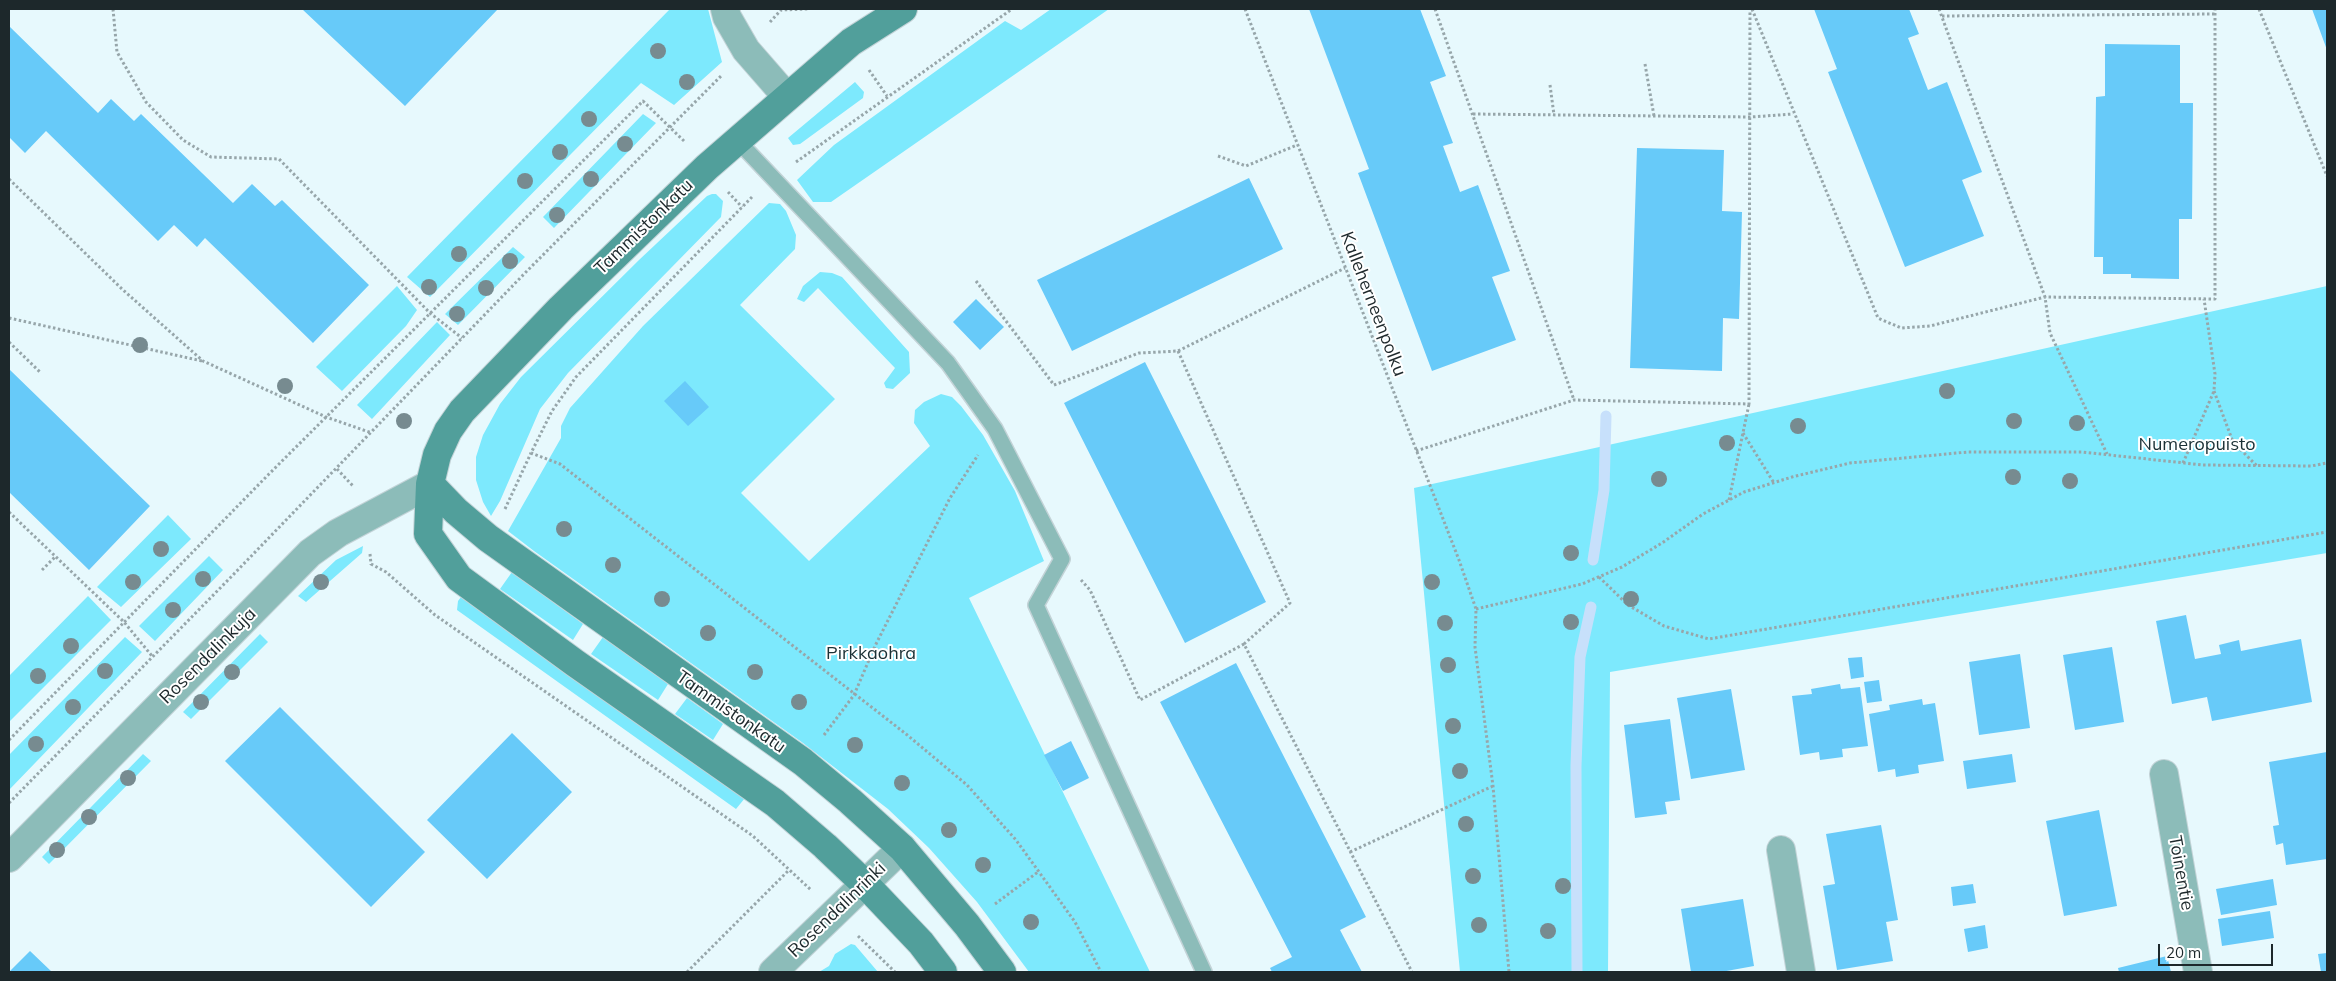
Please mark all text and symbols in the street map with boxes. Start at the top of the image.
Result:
street label: Tammistonkatu [590,175,698,279]
street label: Kalleherneenpolku [1335,229,1411,379]
park label: Numeropuisto [2139,434,2255,456]
street label: Rosendalinkuja [155,603,261,709]
park label: Pirkkaohra [826,643,916,665]
street label: Tammistonkatu [672,666,790,758]
street label: Toinentie [2164,834,2198,912]
street label: Rosendalinrinki [784,858,890,962]
scale bar [2161,934,2276,966]
text: 20 m [2166,943,2201,962]

